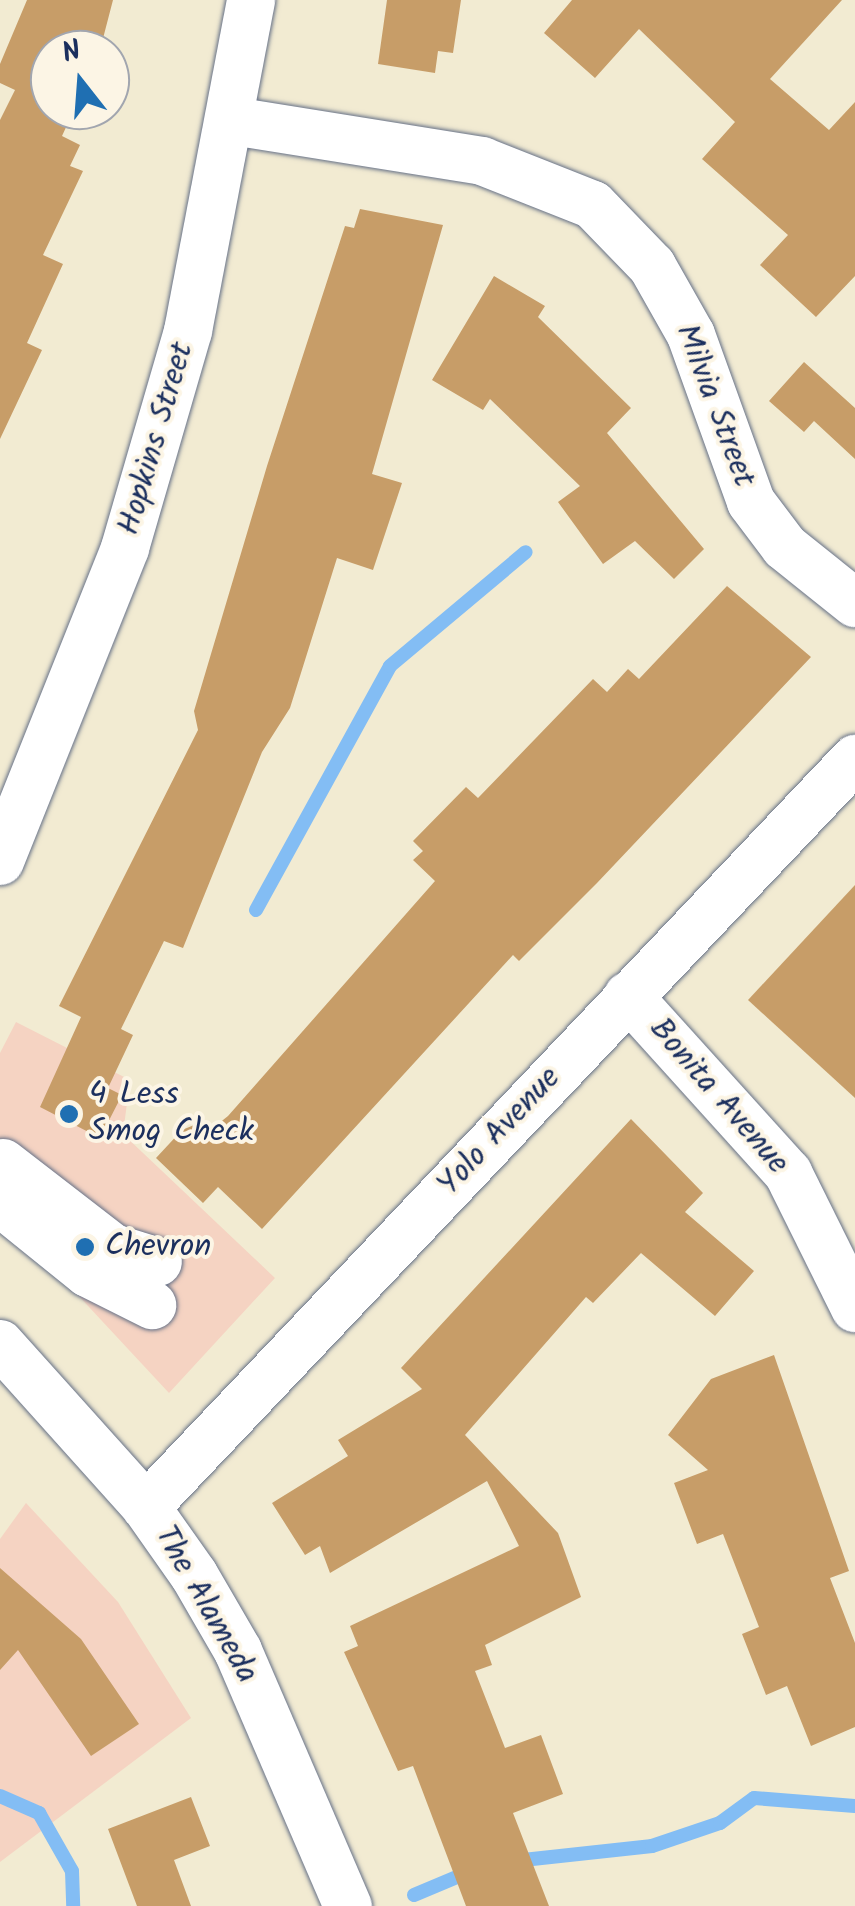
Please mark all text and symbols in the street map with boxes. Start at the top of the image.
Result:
text: N [57,29,87,77]
north arrow [30,30,130,130]
street label: Milvia Street [665,319,763,493]
street label: Hopkins Street [111,338,203,540]
street label: Bonita Avenue [640,1011,796,1183]
street label: Yolo Avenue [431,1060,569,1204]
place label: 4 Less Smog Check [89,1077,254,1152]
marker: 4 Less Smog Check [58,1103,80,1125]
place label: Chevron [105,1228,211,1266]
marker: Chevron [74,1236,96,1258]
street label: The Alameda [145,1520,265,1690]

